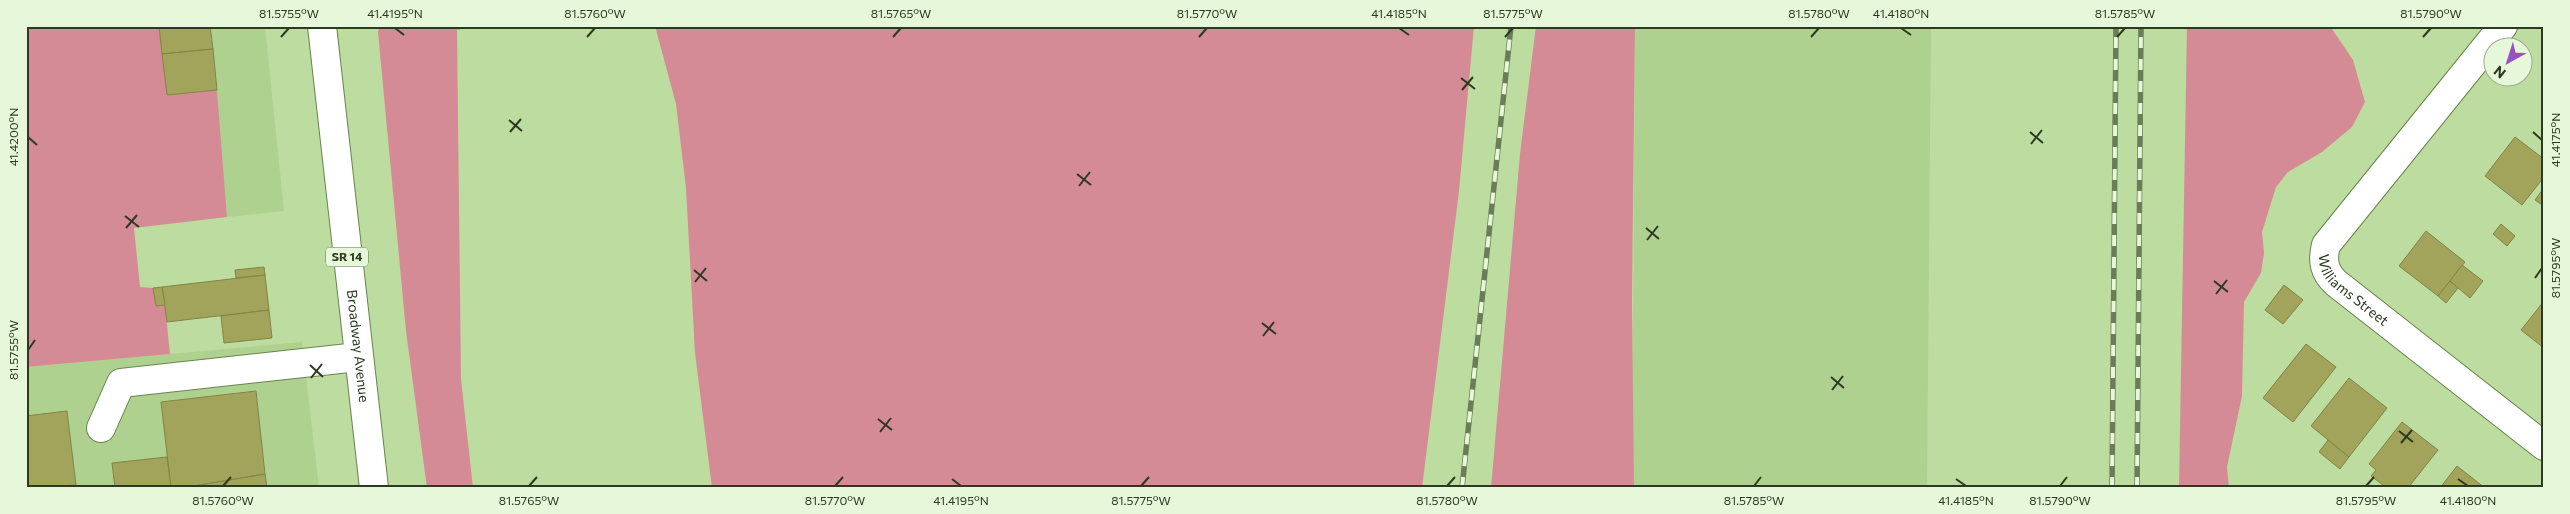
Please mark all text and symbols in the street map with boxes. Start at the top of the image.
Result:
text: 81.5755°W [259,6,319,20]
text: 41.4195°N [367,6,423,20]
text: 81.5760°W [564,6,626,20]
text: 81.5765°W [871,6,931,20]
text: 81.5770°W [1177,6,1237,20]
text: 41.4185°N [1371,6,1427,20]
text: 81.5775°W [1483,6,1543,20]
text: 81.5780°W [1788,6,1850,20]
text: 41.4180°N [1873,6,1929,20]
text: 81.5785°W [2095,6,2155,20]
text: 81.5790°W [2400,6,2462,20]
north arrow [2482,38,2532,88]
text: N [2490,63,2509,82]
text: 41.4200°N [6,108,20,166]
text: 41.4175°N [2548,113,2562,167]
text: 81.5795°W [2548,238,2562,298]
road number: SR 14 [326,248,368,266]
street label: Williams Street [2316,253,2392,329]
street label: Broadway Avenue [344,289,373,403]
text: 81.5755°W [6,320,20,380]
text: 81.5760°W [192,493,254,507]
text: 81.5765°W [499,493,559,507]
text: 81.5770°W [805,493,865,507]
text: 41.4195°N [933,493,989,507]
text: 81.5775°W [1111,493,1171,507]
text: 81.5780°W [1416,493,1478,507]
text: 81.5785°W [1724,493,1784,507]
text: 41.4185°N [1938,493,1994,507]
text: 81.5790°W [2029,493,2091,507]
text: 81.5795°W [2336,493,2396,507]
text: 41.4180°N [2440,493,2496,507]

